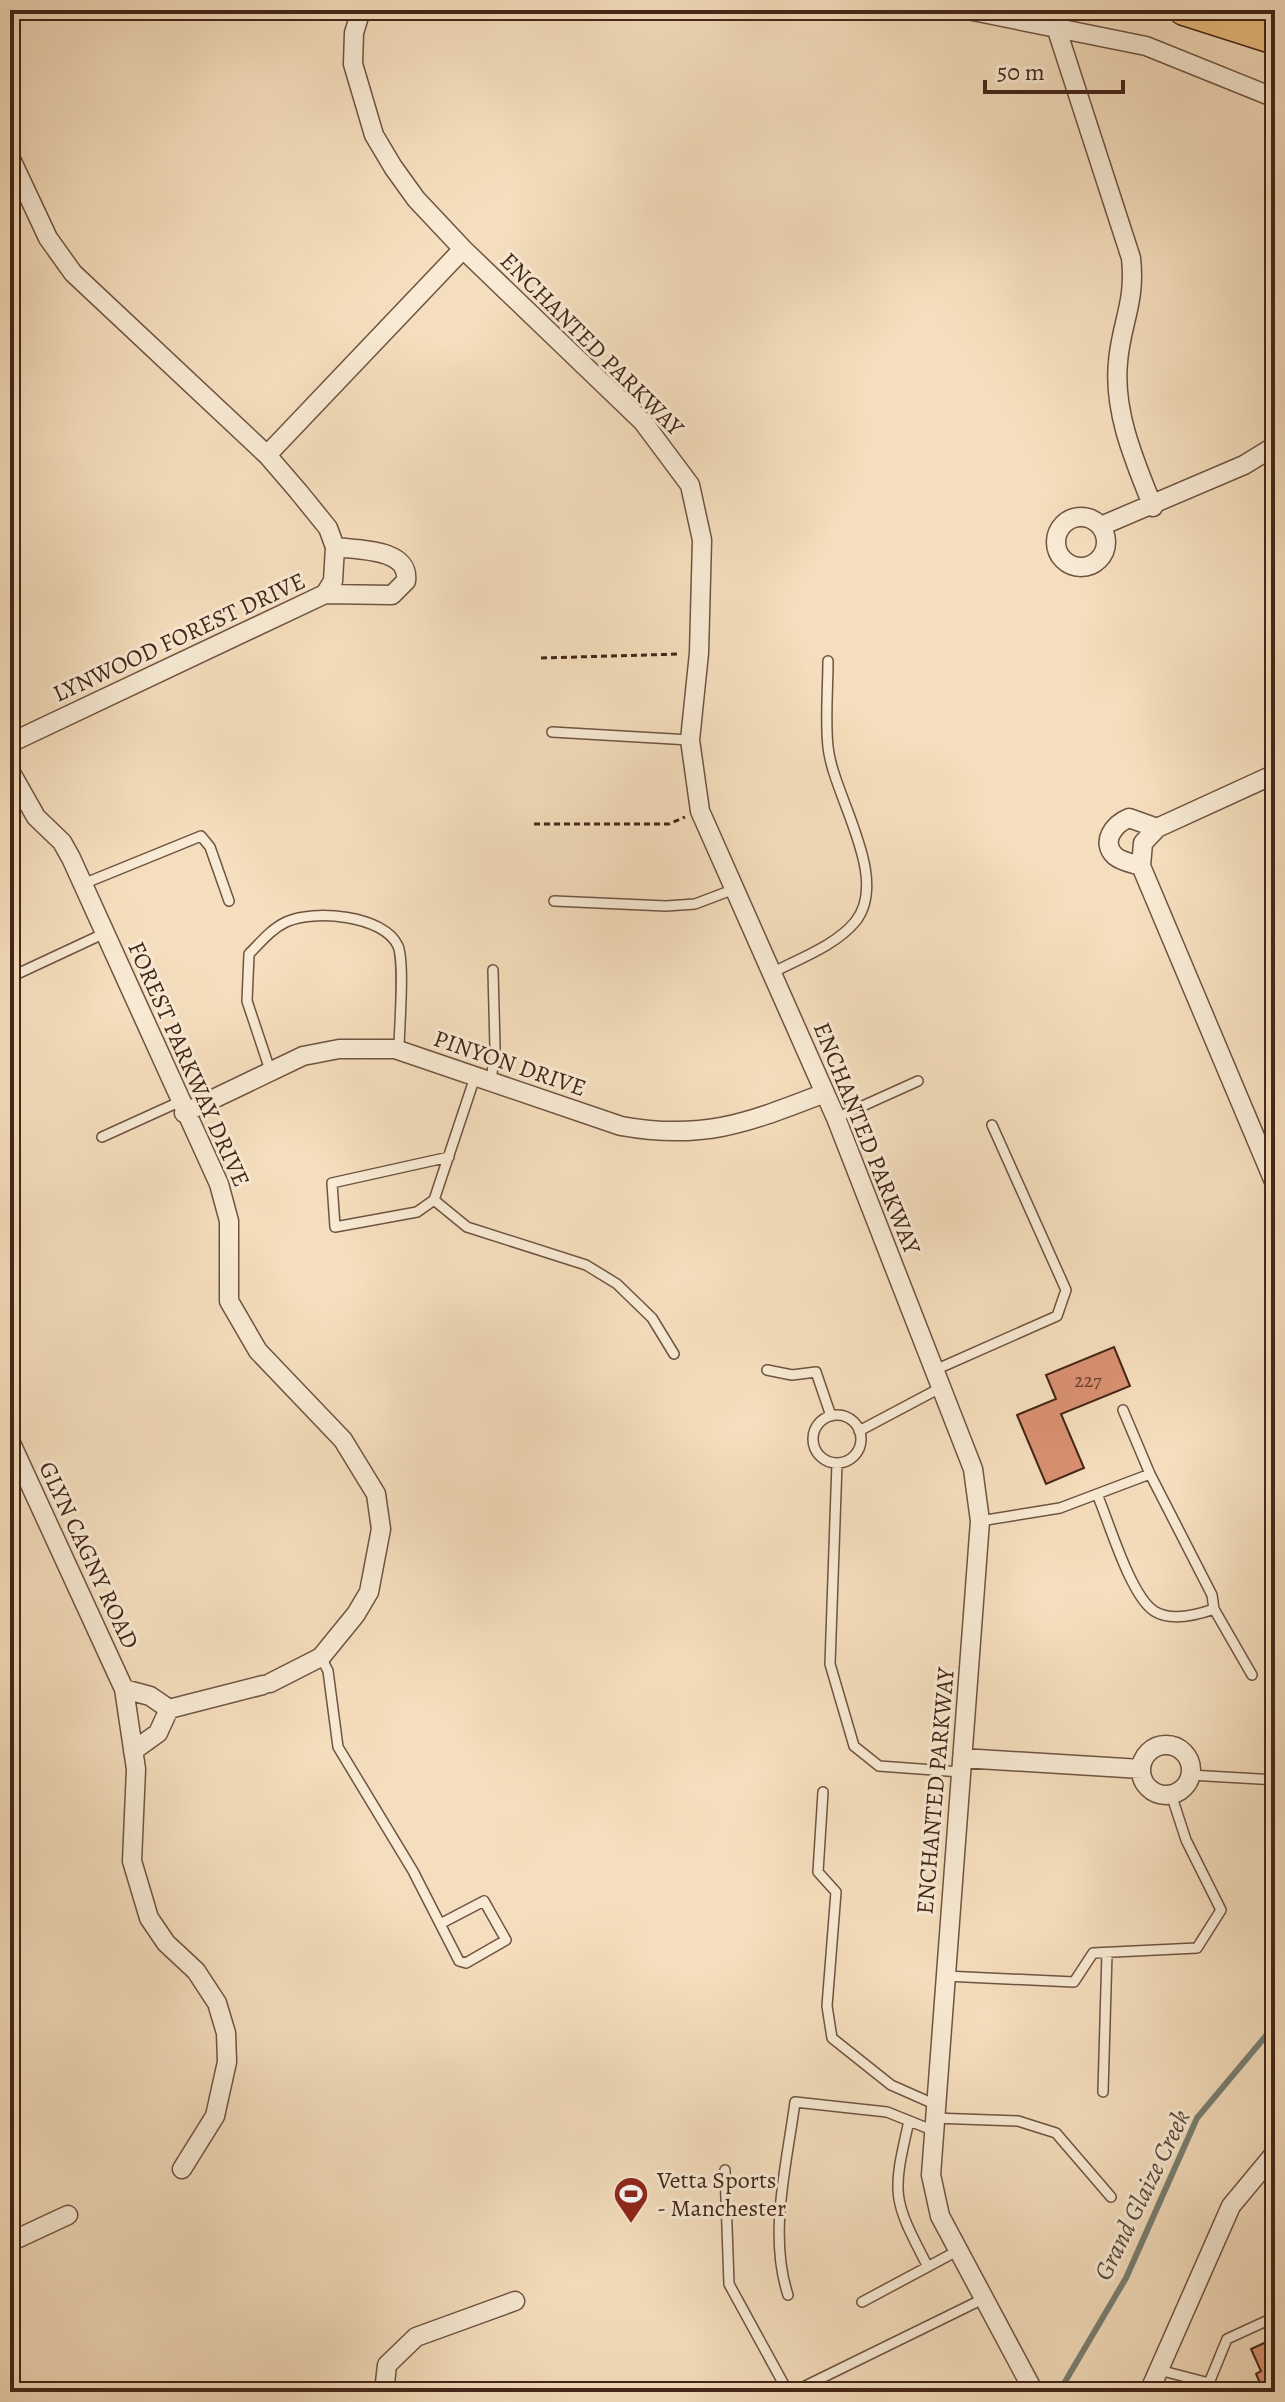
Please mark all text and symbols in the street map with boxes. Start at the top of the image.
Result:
scale bar [985,44,1123,94]
text: 50 m [997,56,1045,88]
street label: ENCHANTED PARKWAY [493,245,692,444]
street label: LYNWOOD FOREST DRIVE [48,564,310,710]
street label: FOREST PARKWAY DRIVE [120,936,258,1192]
street label: ENCHANTED PARKWAY [806,1017,929,1260]
street label: PINYON DRIVE [430,1022,590,1104]
house number: 227 [1074,1367,1102,1394]
street label: GLYN CAGNY ROAD [31,1456,147,1654]
street label: ENCHANTED PARKWAY [908,1665,962,1916]
water label: Grand Glaize Creek [1085,2104,1199,2286]
place label: Vetta Sports - Manchester [656,2164,786,2224]
sports icon: Vetta Sports - Manchester [612,2175,650,2225]

